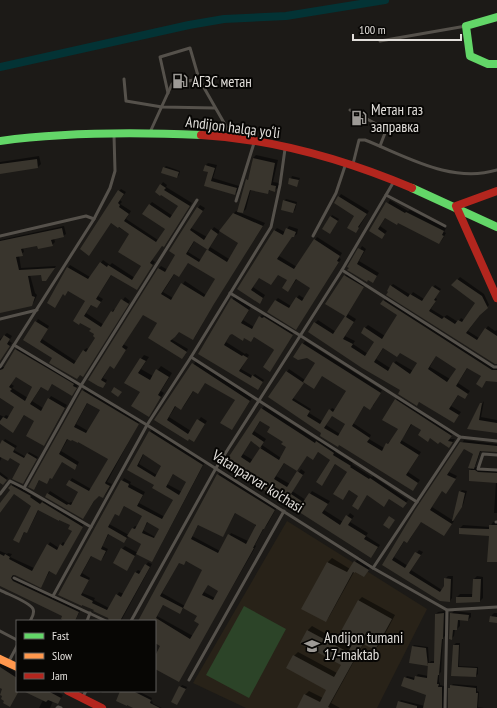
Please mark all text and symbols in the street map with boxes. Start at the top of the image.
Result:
scale bar [353,16,461,42]
text: 100 m [359,22,386,37]
fuel station icon: АГЗС метан [171,72,189,90]
place label: АГЗС метан [192,72,252,91]
place label: Метан газ заправка [371,100,423,136]
fuel station icon: Метан газ заправка [350,109,368,127]
street label: Andijon halqa yo‘li [185,112,281,142]
street label: Vatanparvar ko'chasi [208,445,307,517]
legend [16,620,156,692]
text: Fast [52,628,70,643]
place label: Andijon tumani 17-maktab [324,628,403,664]
school or university icon: Andijon tumani 17-maktab [303,637,321,655]
text: Slow [52,648,73,663]
text: Jam [51,668,68,683]

